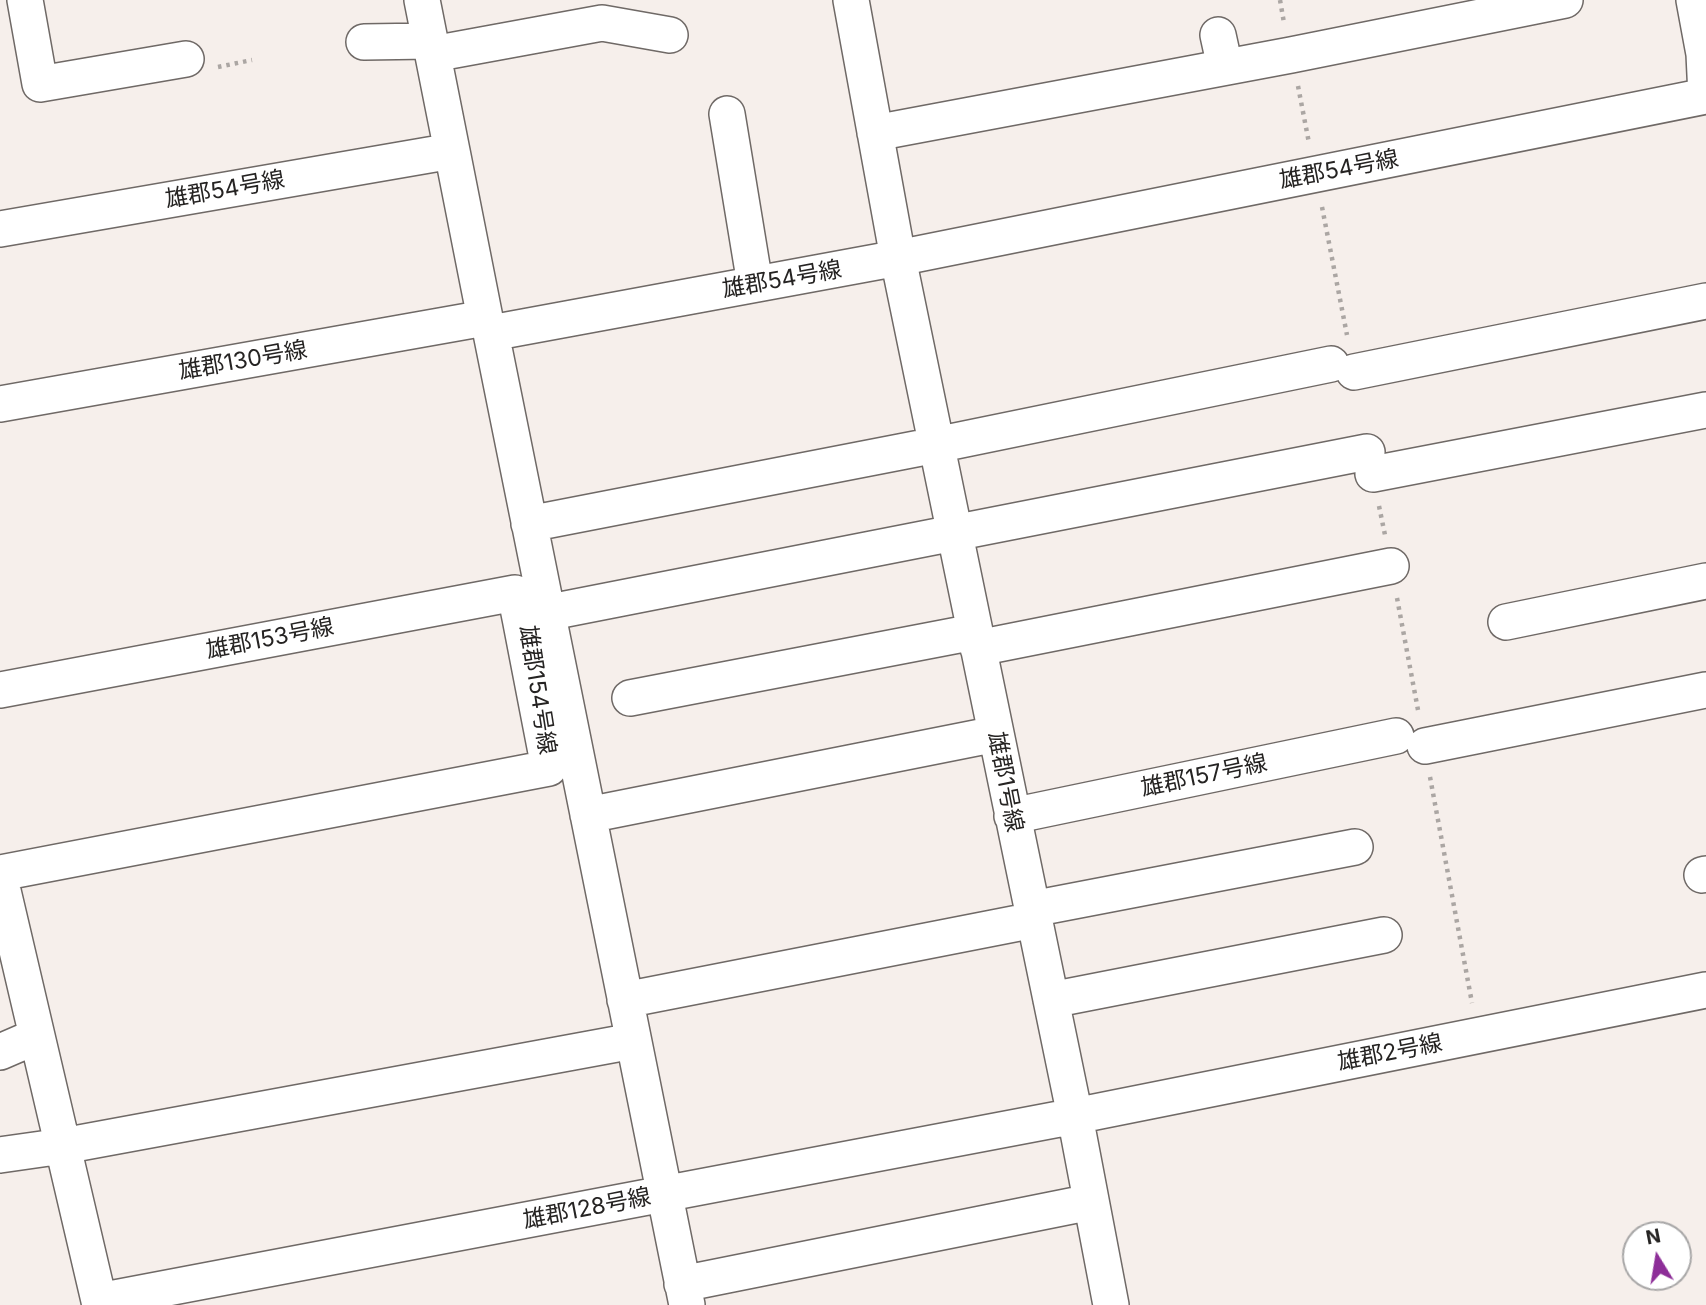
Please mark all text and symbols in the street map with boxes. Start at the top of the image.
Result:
street label: 雄郡54号線 [1277,145,1401,195]
street label: 雄郡54号線 [163,166,287,214]
street label: 雄郡54号線 [720,256,844,304]
street label: 雄郡130号線 [177,336,309,386]
street label: 雄郡153号線 [204,613,336,665]
street label: 雄郡154号線 [513,624,561,756]
street label: 雄郡1号線 [982,730,1028,834]
street label: 雄郡157号線 [1138,749,1270,803]
street label: 雄郡2号線 [1335,1029,1445,1077]
street label: 雄郡128号線 [521,1183,653,1235]
north arrow [1622,1221,1692,1291]
text: N [1644,1224,1663,1250]

